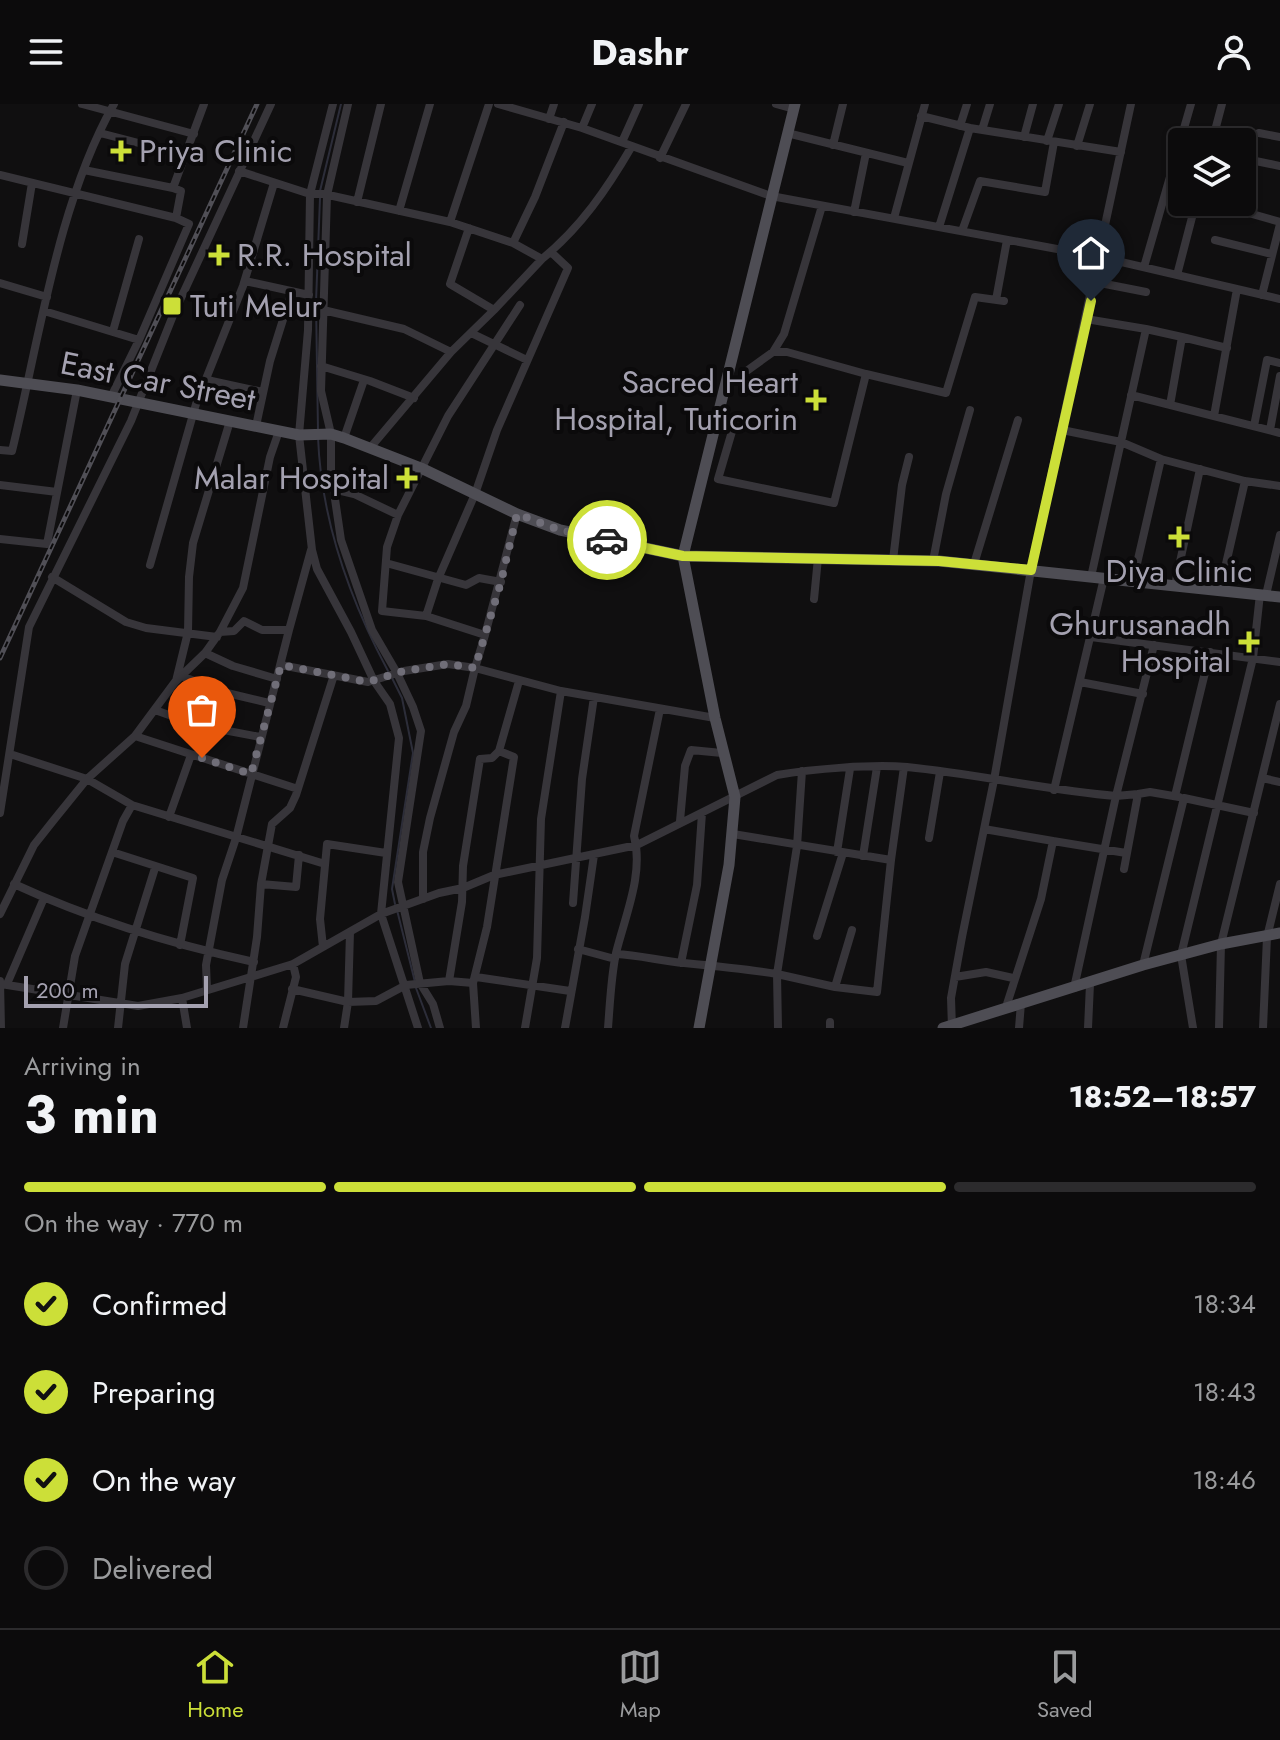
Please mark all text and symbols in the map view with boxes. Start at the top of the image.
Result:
text: Dashr [591,26,689,78]
icon: menu [24,30,68,74]
icon: person [1212,30,1256,74]
place label: Priya Clinic [139,128,292,174]
map controls [1168,128,1256,216]
button: layers [1168,128,1256,216]
marker: Priya Clinic [110,140,132,162]
pin [1057,219,1125,301]
icon: home [1069,231,1113,275]
place label: R.R. Hospital [237,232,412,278]
marker: R.R. Hospital [208,244,230,266]
place label: Tuti Melur [190,283,322,329]
marker: Tuti Melur [161,295,183,317]
street label: East Car Street [57,340,260,422]
place label: Sacred Heart Hospital, Tuticorin [554,359,798,442]
marker: Sacred Heart Hospital, Tuticorin [805,389,827,411]
place label: Malar Hospital [194,455,389,501]
marker: Malar Hospital [396,467,418,489]
courier [567,500,647,580]
icon: car [585,518,629,562]
marker: Diya Clinic [1168,526,1190,548]
place label: Diya Clinic [1105,548,1253,594]
place label: Ghurusanadh Hospital [1049,601,1231,684]
marker: Ghurusanadh Hospital [1238,631,1260,653]
pin [168,676,236,758]
icon: bag [180,688,224,732]
scale bar [24,972,208,1008]
text: 200 m [36,974,99,1006]
text: Arriving in [24,1047,141,1085]
text: 18:52–18:57 [1069,1075,1256,1118]
text: 3 min [24,1077,159,1153]
text: On the way · 770 m [24,1204,243,1242]
icon: check [24,1282,68,1326]
text: Confirmed [92,1283,227,1326]
text: 18:34 [1193,1285,1256,1323]
icon: check [24,1370,68,1414]
text: Preparing [92,1371,216,1414]
text: 18:43 [1193,1373,1256,1411]
icon: check [24,1458,68,1502]
text: On the way [92,1459,236,1502]
text: 18:46 [1192,1461,1256,1499]
text: Delivered [92,1547,213,1590]
tab: Home [187,1645,244,1725]
tab: Map [618,1645,662,1725]
tab: Saved [1037,1645,1093,1725]

